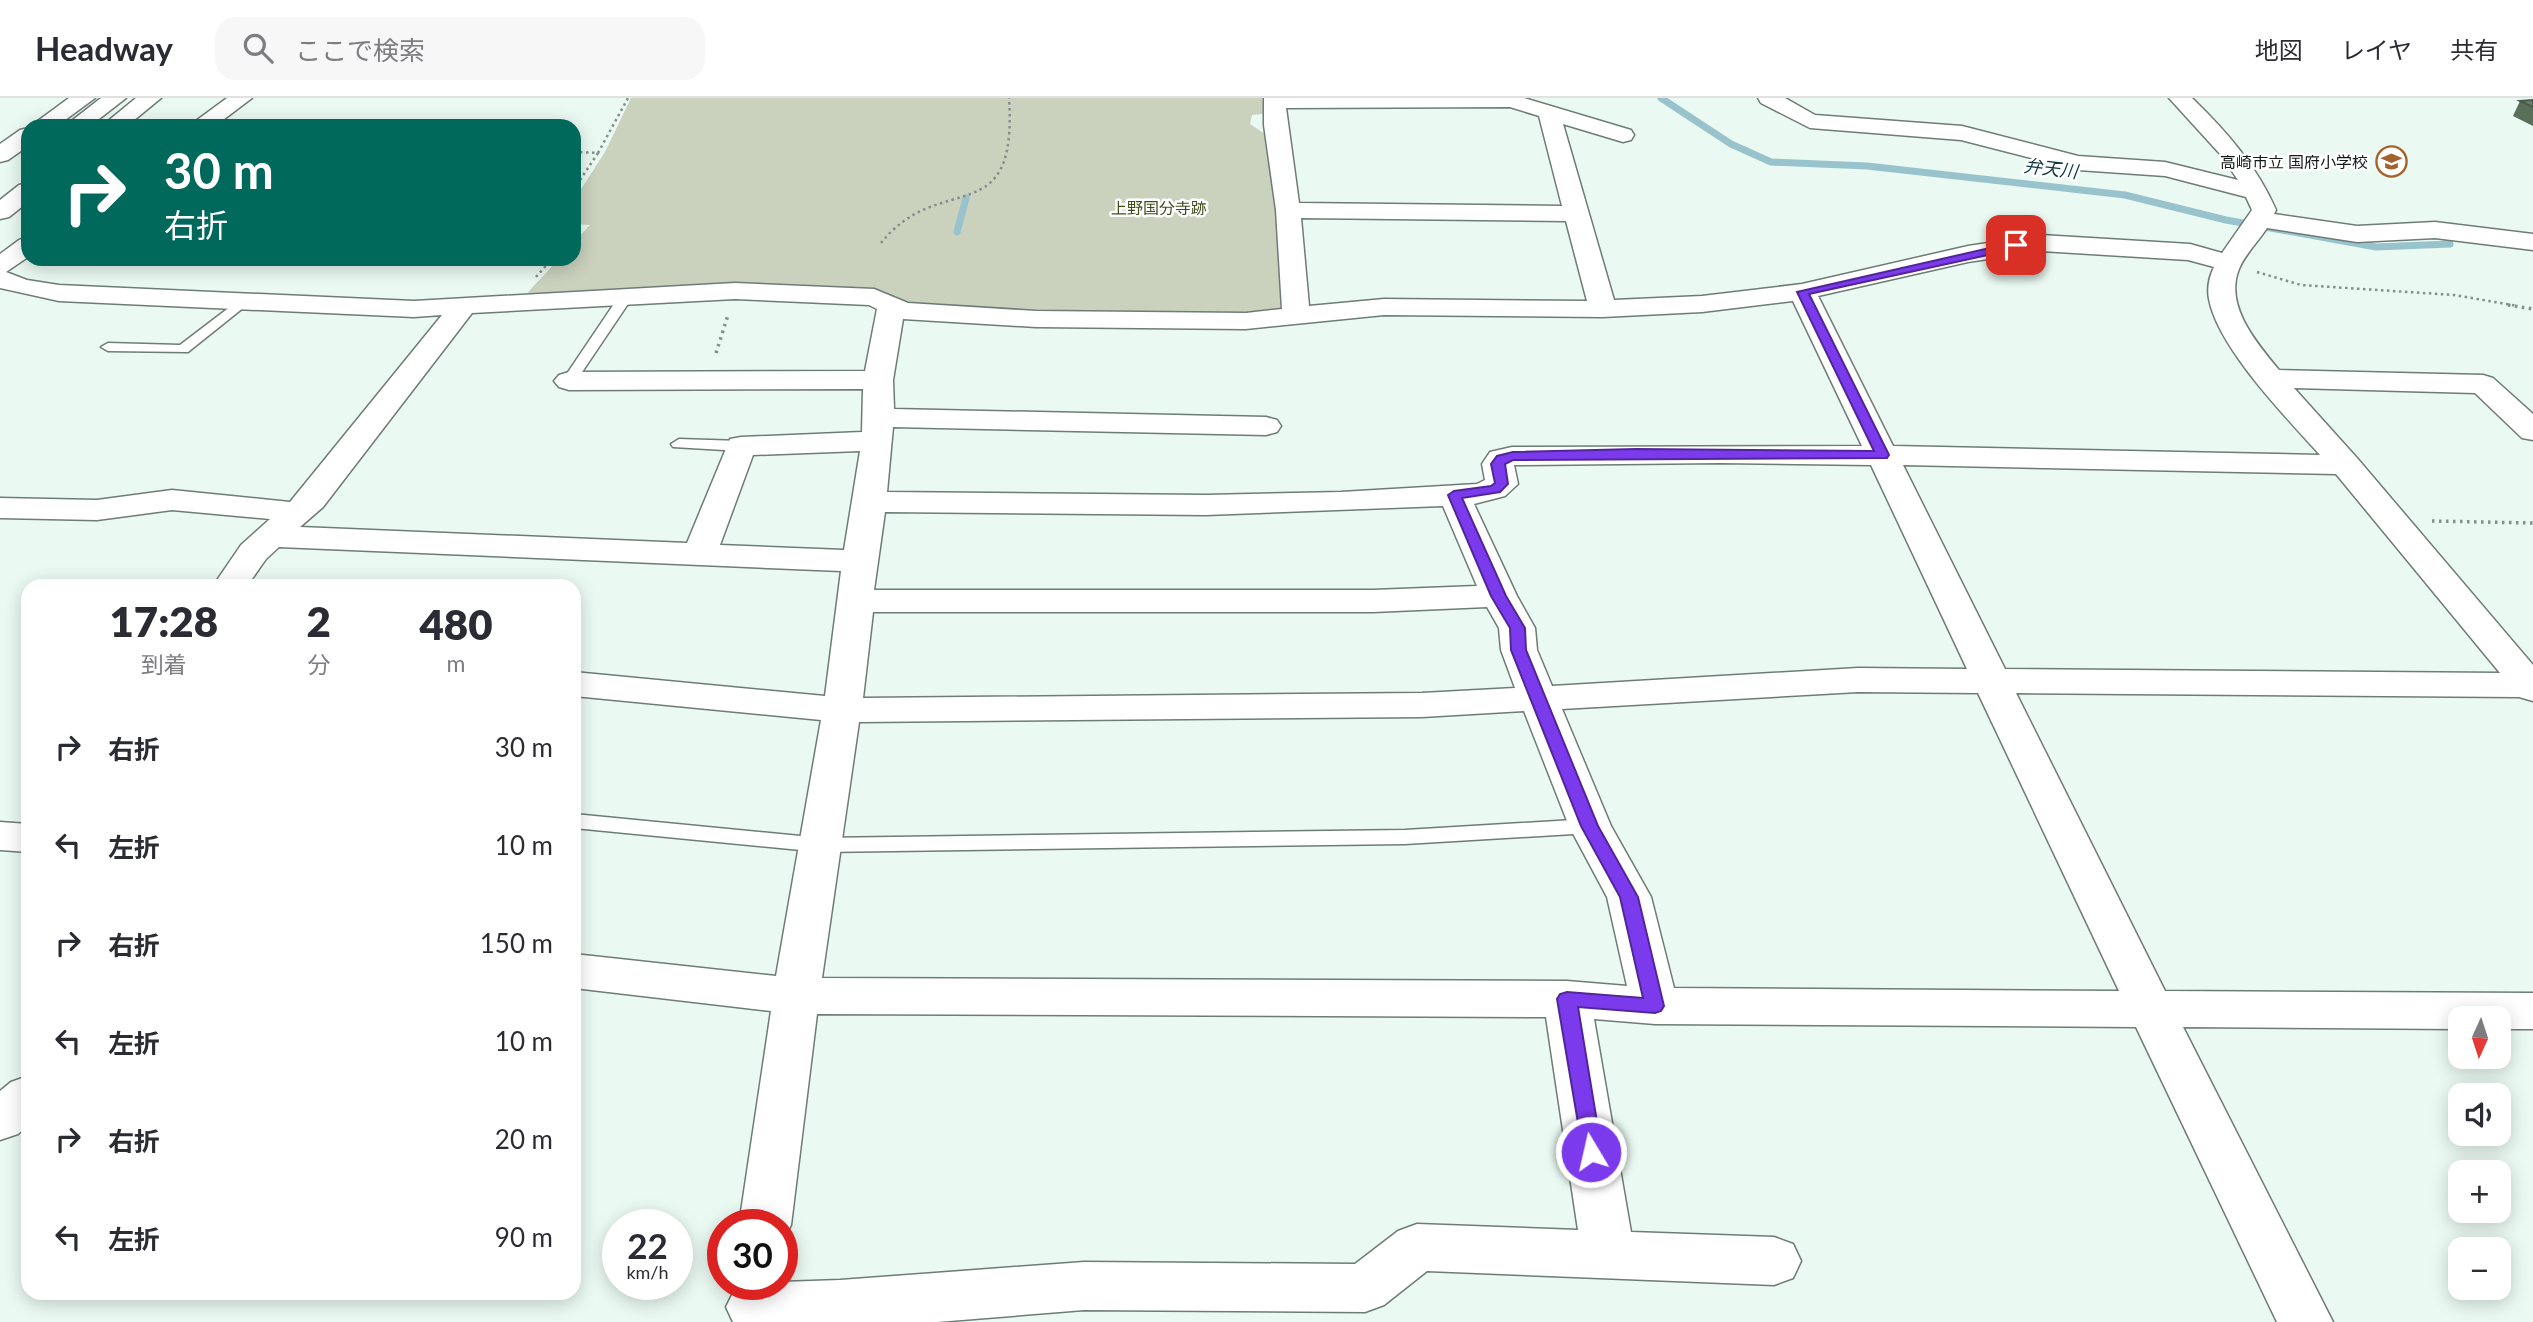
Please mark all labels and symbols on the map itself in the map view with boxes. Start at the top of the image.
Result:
school or university icon: 高崎市立 国府小学校 [2374,144,2408,178]
place label: 高崎市立 国府小学校 [2220,152,2368,171]
water label: 弁天川 [2023,154,2081,182]
park label: 上野国分寺跡 [1111,198,1207,217]
pin [1986,215,2046,275]
north arrow [2448,1006,2511,1069]
position arrow [1554,1115,1628,1189]
speed limit sign: 30 [707,1209,798,1300]

